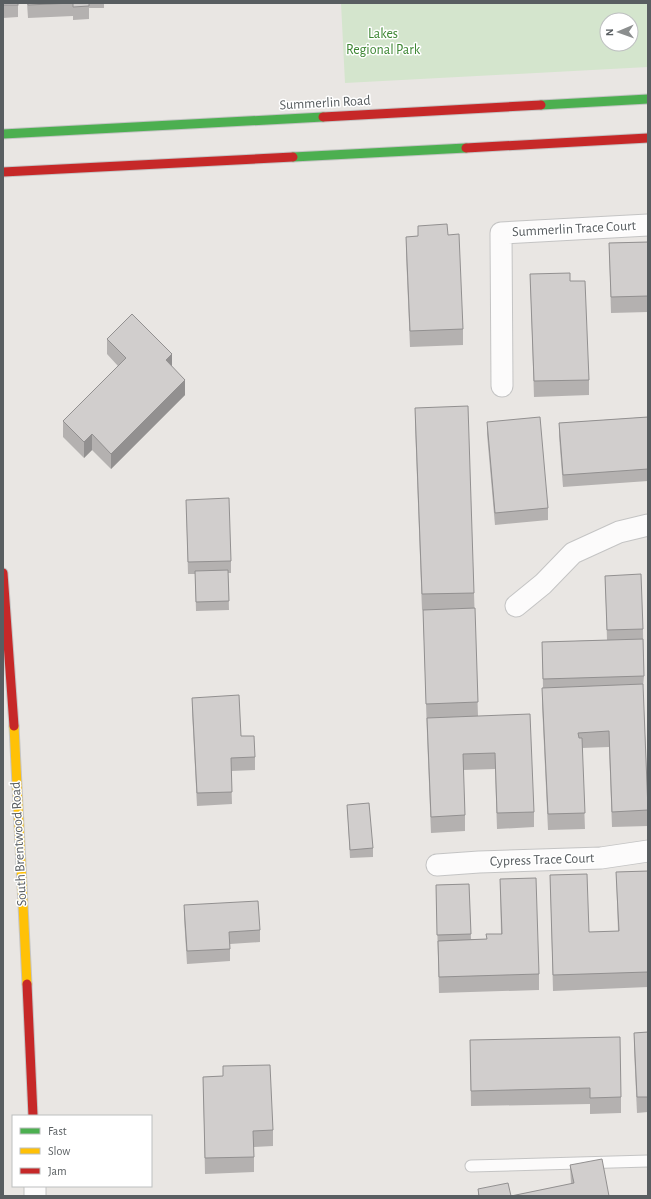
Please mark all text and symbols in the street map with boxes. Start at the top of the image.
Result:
north arrow [599,12,639,52]
park label: Lakes Regional Park [346,27,421,57]
text: N [604,28,615,36]
street label: Summerlin Road [279,94,371,112]
street label: Summerlin Trace Court [512,219,637,239]
street label: South Brentwood Road [9,781,29,907]
street label: Cypress Trace Court [490,851,595,869]
legend [12,1115,152,1187]
text: Fast [48,1125,67,1137]
text: Slow [48,1145,70,1157]
text: Jam [48,1165,67,1177]

